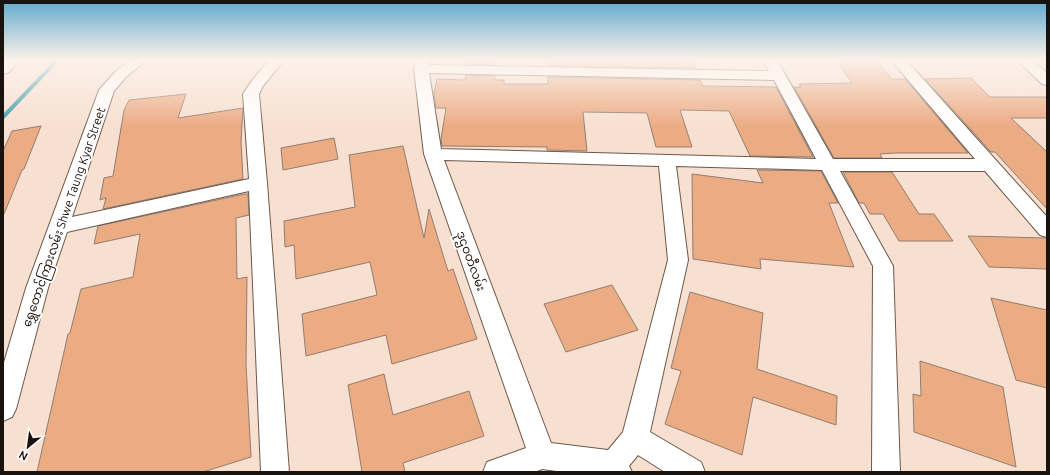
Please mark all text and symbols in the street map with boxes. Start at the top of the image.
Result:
street label: ရွှေတောင်ကြားလမ်း Shwe Taung Kyar Street [18,104,111,330]
street label: ဒုဌဝတီလမ်း [451,228,490,294]
north arrow [8,427,48,467]
text: N [17,449,30,463]

